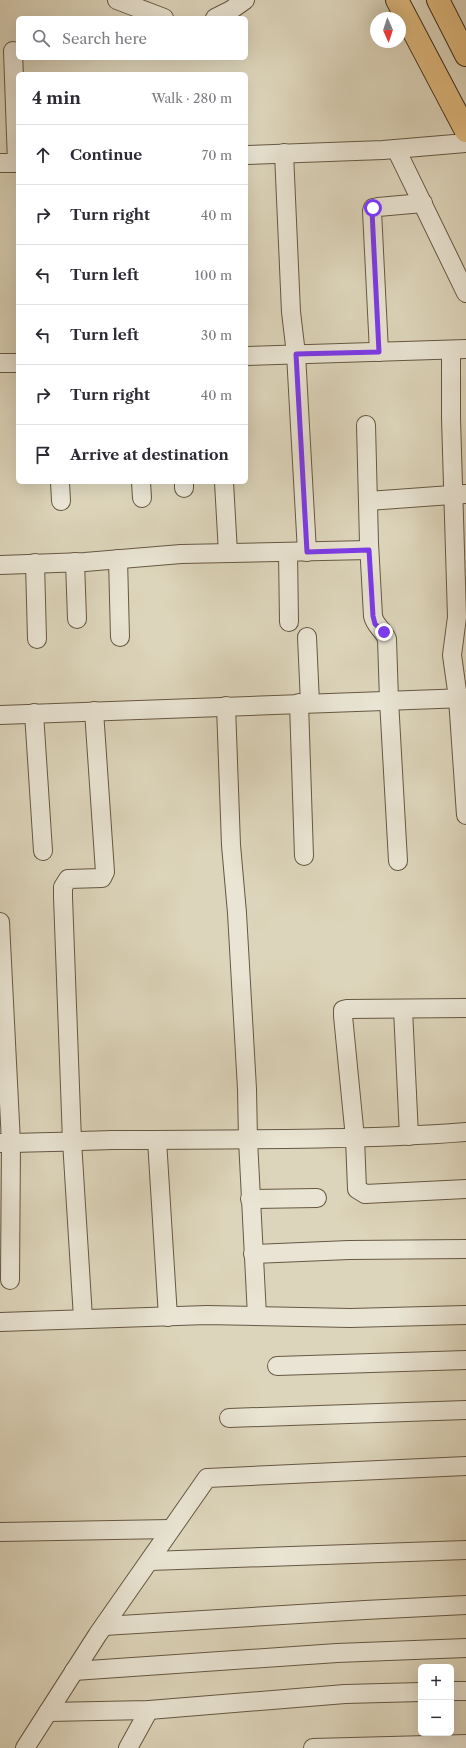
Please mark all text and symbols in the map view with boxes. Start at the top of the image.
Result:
north arrow [370,12,406,48]
search box [16,16,248,60]
icon: search [30,27,52,49]
text: Search here [62,29,147,48]
text: 4 min [32,88,81,108]
text: Walk · 280 m [151,90,232,106]
icon: ahead [32,144,54,166]
text: Continue [70,145,142,164]
text: 70 m [202,147,232,163]
route start [364,199,382,217]
icon: right [32,204,54,226]
text: Turn right [70,205,150,224]
text: 40 m [201,207,232,223]
icon: left [32,264,54,286]
text: Turn left [70,265,139,284]
text: 100 m [194,267,232,283]
icon: left [32,324,54,346]
text: Turn left [70,325,139,344]
text: 30 m [201,327,232,343]
icon: right [32,384,54,406]
text: Turn right [70,385,150,404]
text: 40 m [201,387,232,403]
icon: arrive [32,444,54,466]
text: Arrive at destination [70,445,229,464]
route end [375,623,393,641]
map controls [418,1664,454,1736]
button: + [418,1664,454,1700]
button: − [418,1700,454,1736]

